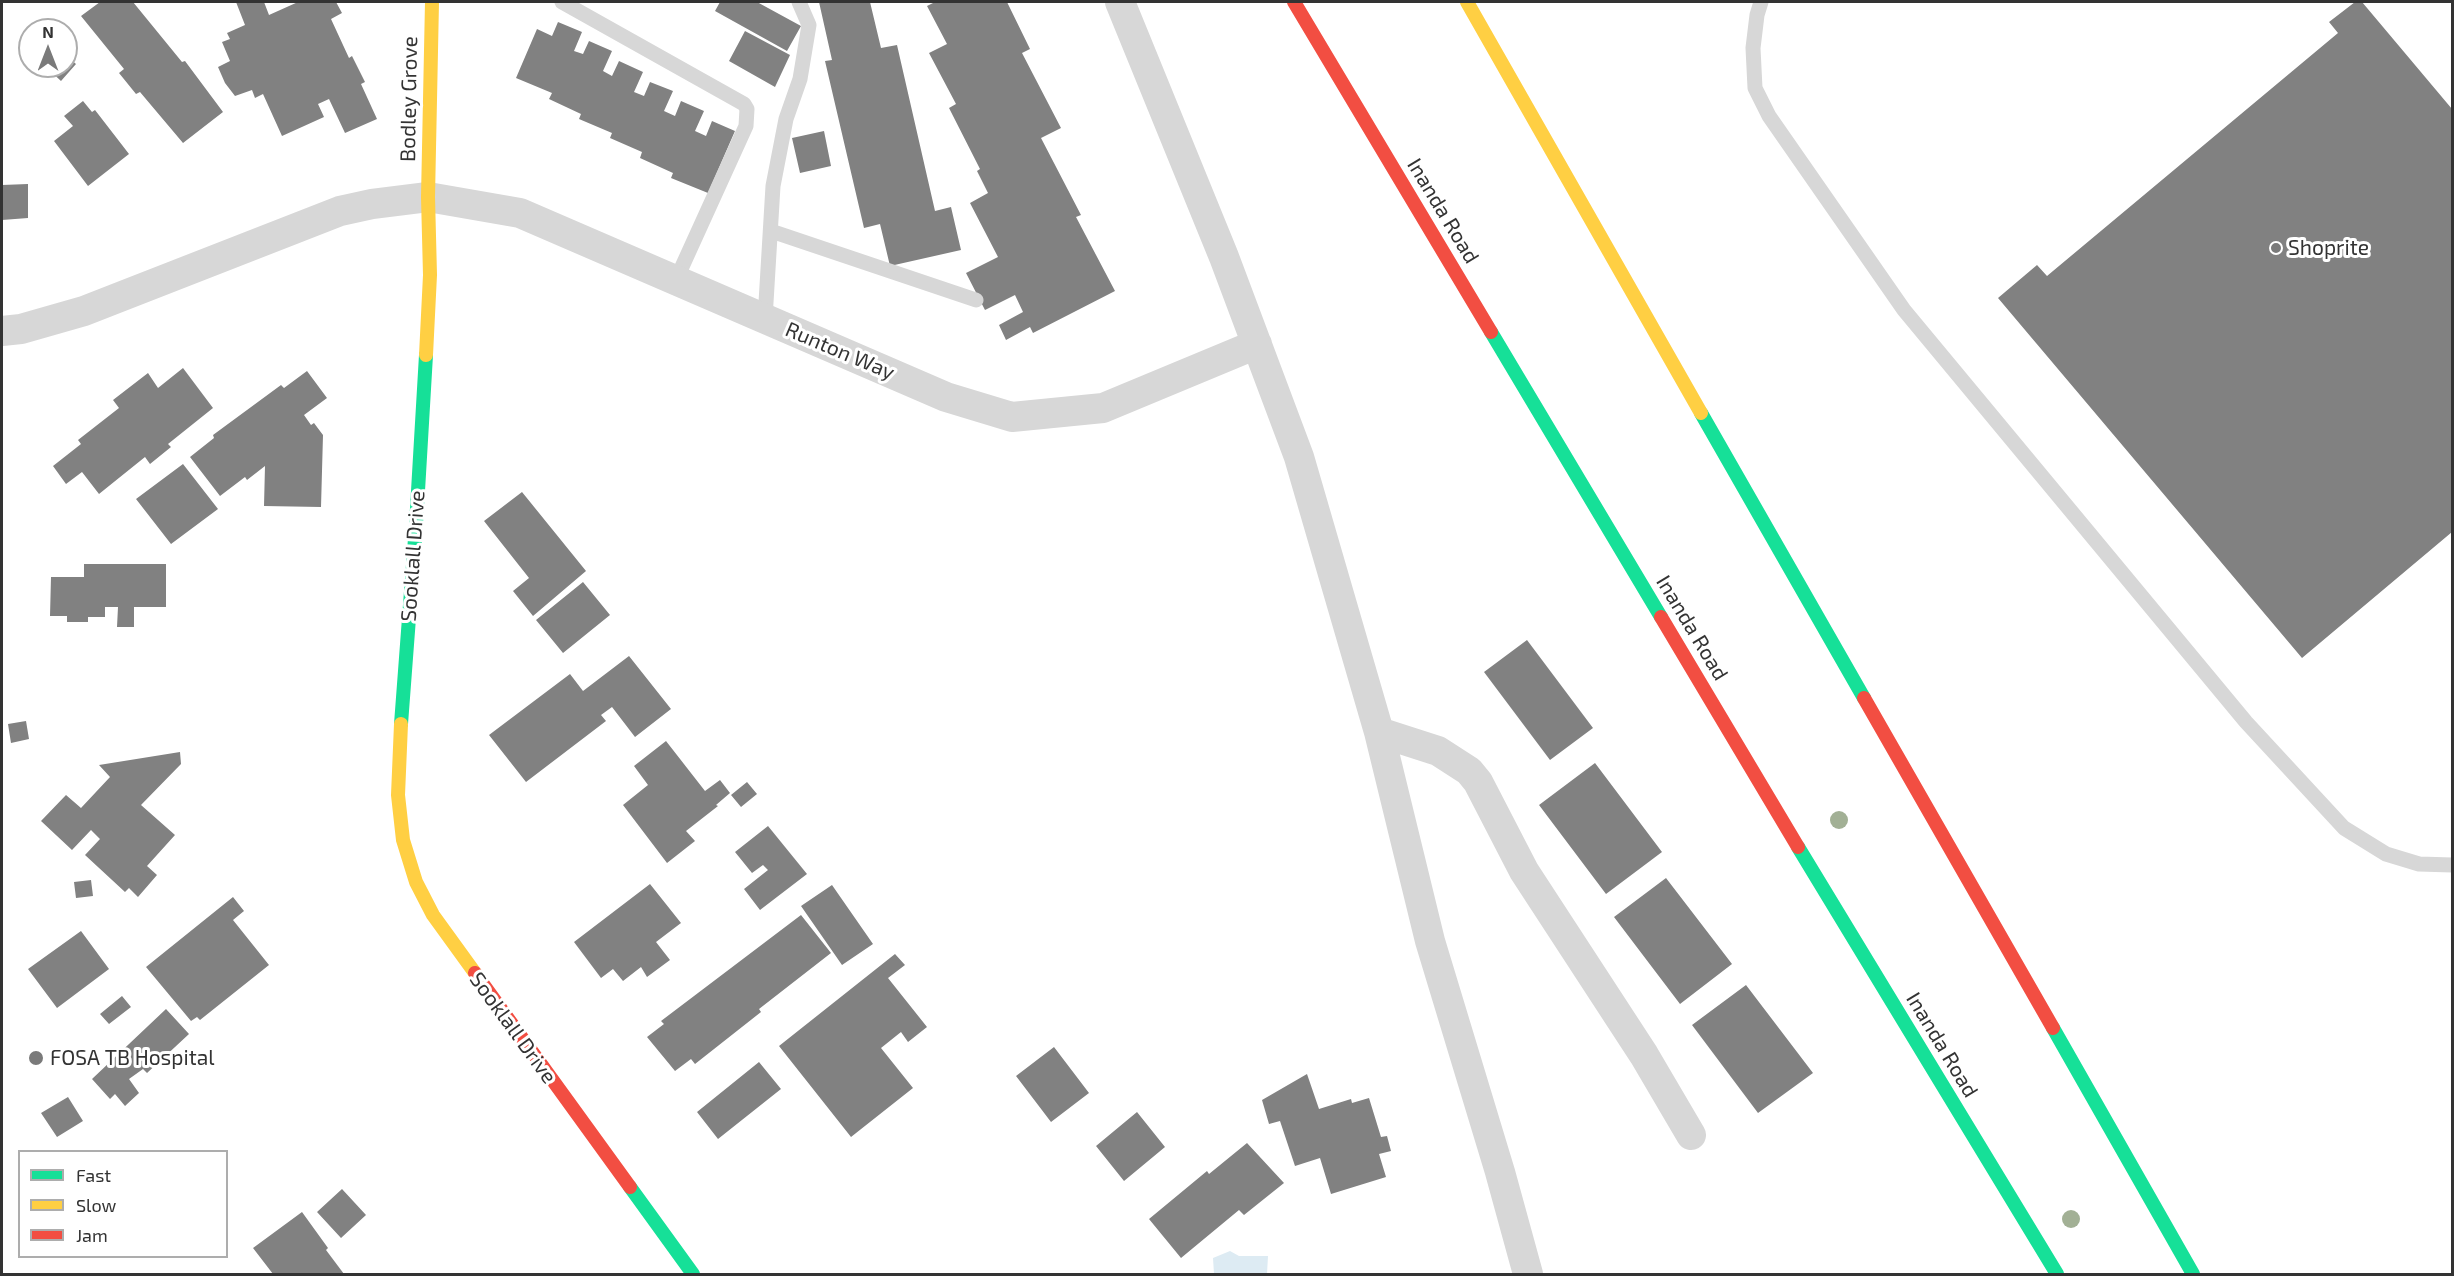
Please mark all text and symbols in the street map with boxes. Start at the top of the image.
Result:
north arrow [18,18,78,78]
text: N [42,22,54,41]
street label: Bodley Grove [395,36,423,162]
street label: Inanda Road [1402,154,1484,268]
place label: Shoprite [2288,235,2369,261]
marker: Shoprite [2269,241,2283,255]
street label: Runton Way [782,317,898,385]
street label: Sooklall Drive [396,490,430,622]
street label: Inanda Road [1651,571,1733,685]
street label: Sooklall Drive [464,968,562,1088]
street label: Inanda Road [1901,988,1983,1102]
place label: FOSA TB Hospital [50,1045,214,1071]
marker: FOSA TB Hospital [27,1049,45,1067]
legend [18,1150,228,1258]
text: Fast [76,1164,111,1186]
text: Slow [76,1194,116,1216]
text: Jam [76,1224,108,1246]

